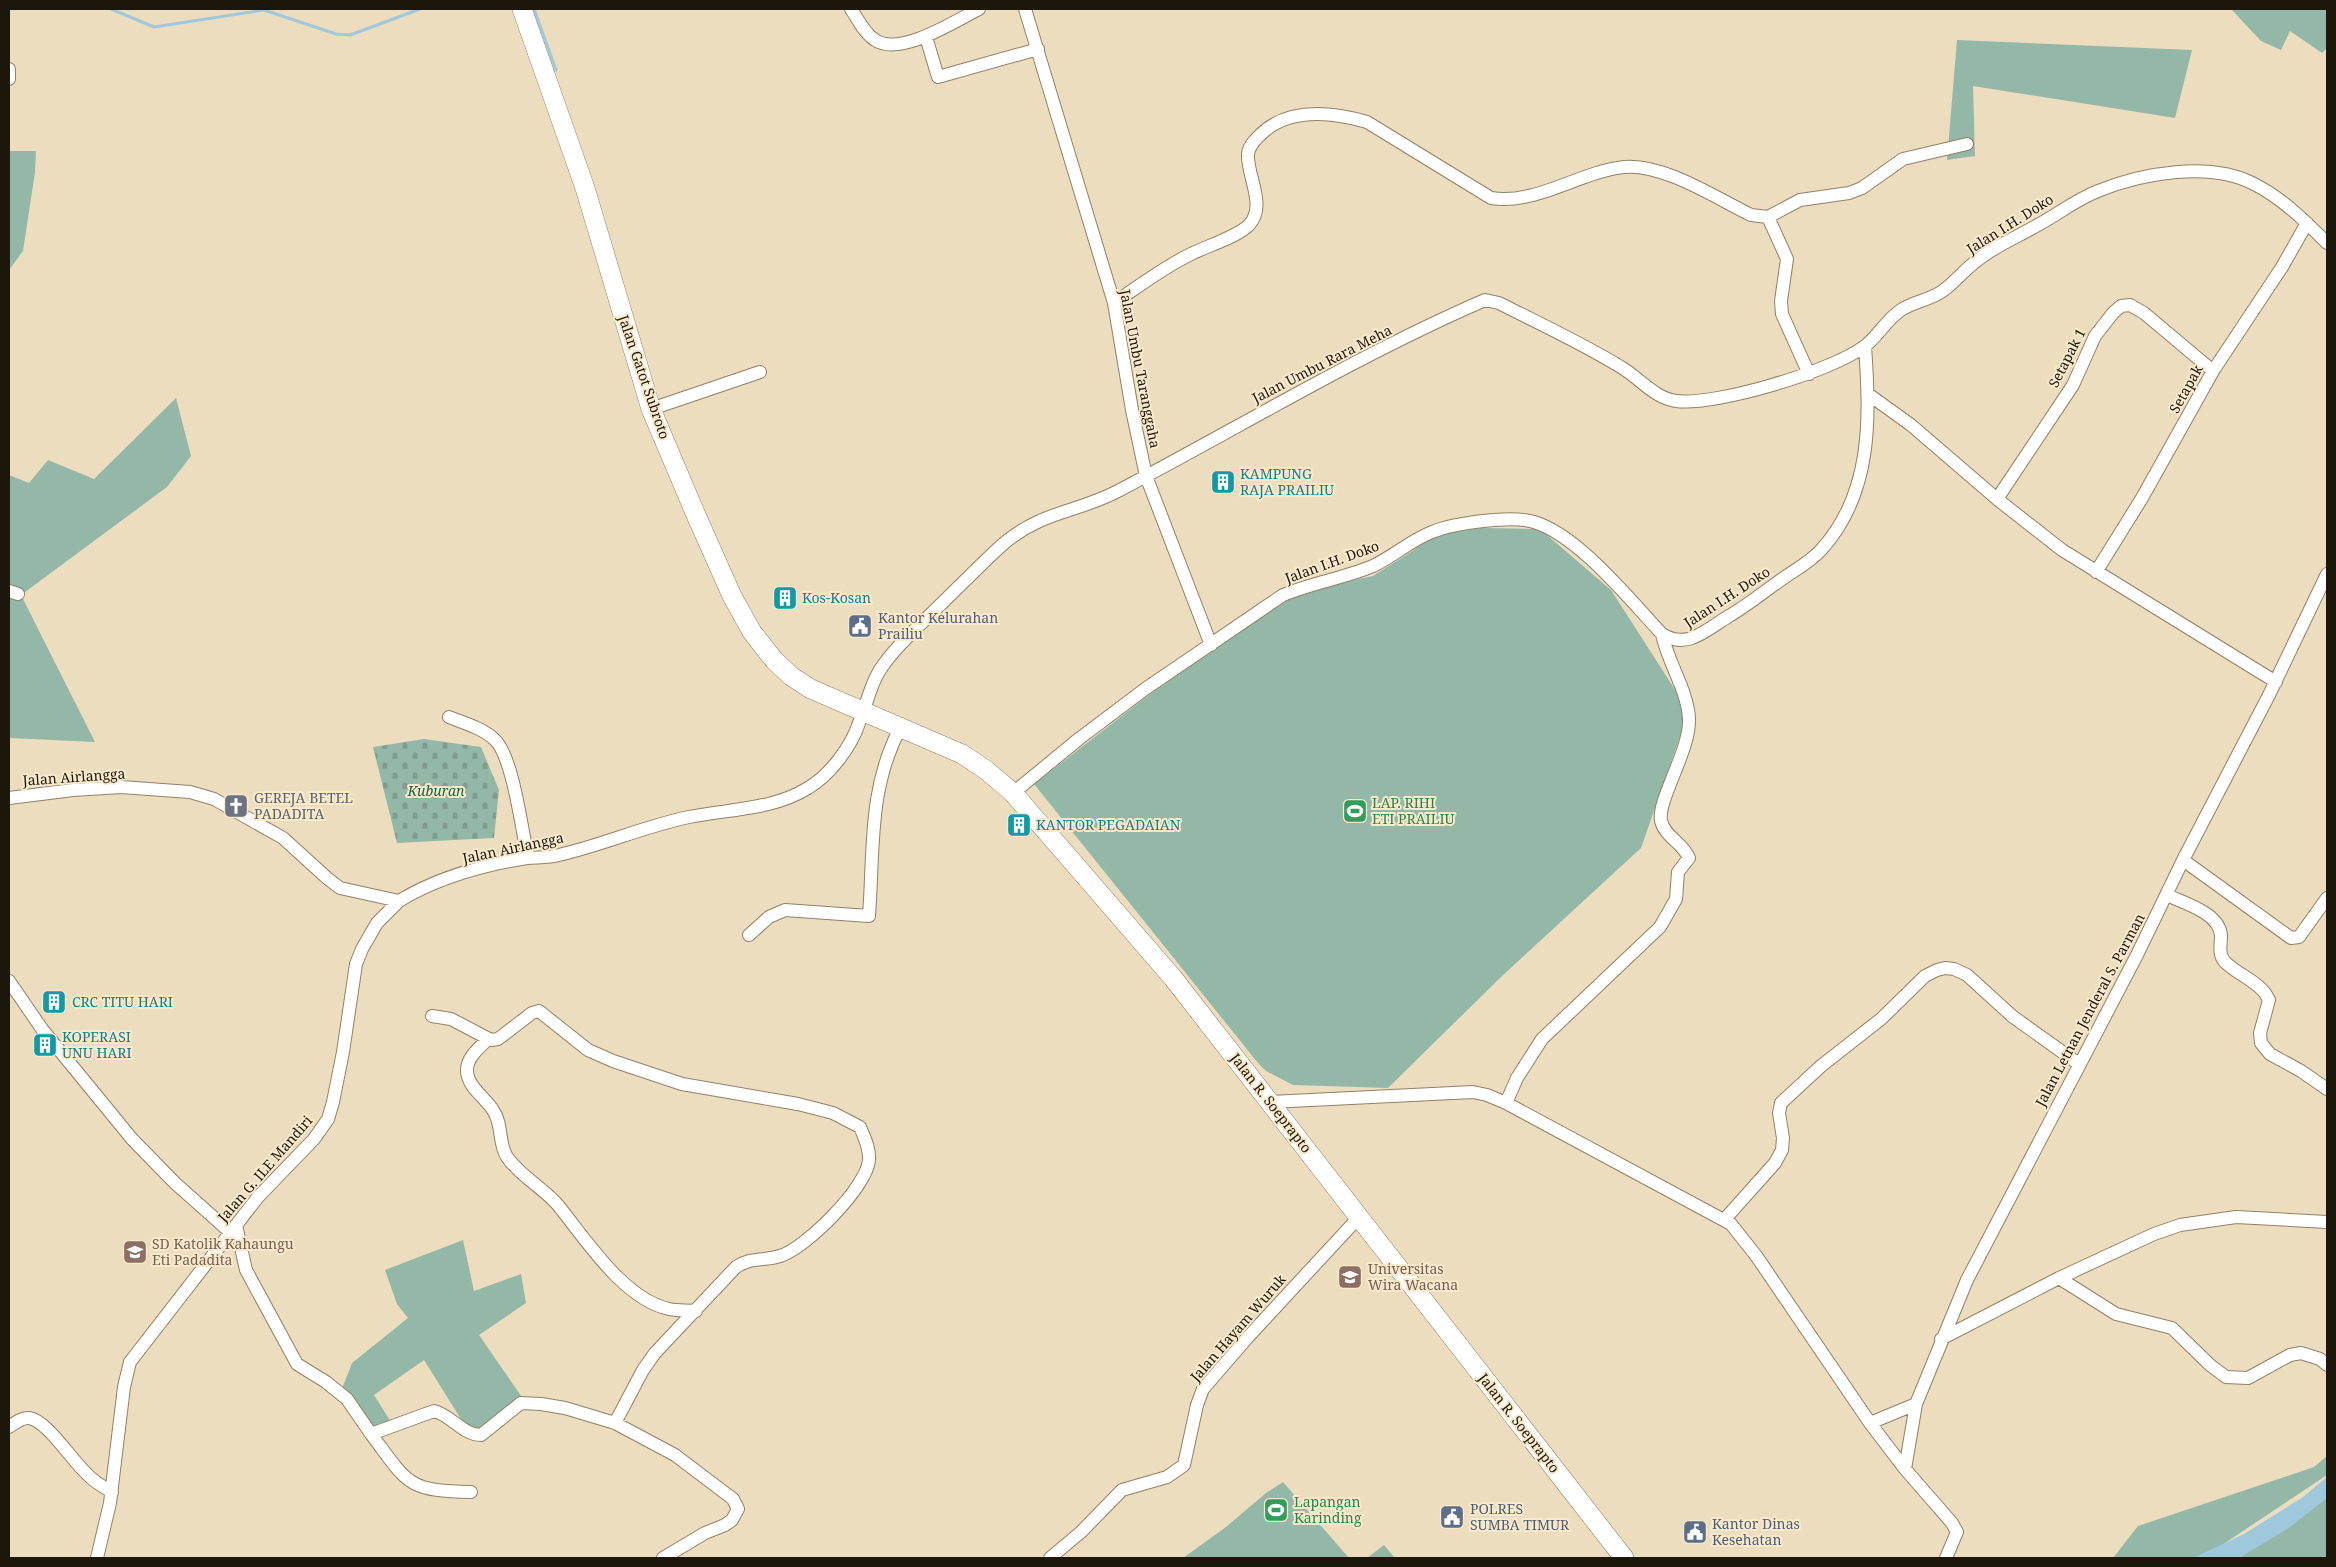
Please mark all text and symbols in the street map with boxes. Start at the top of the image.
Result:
street label: Jalan I.H. Doko [1962,189,2057,258]
street label: Jalan Umbu Taranggaha [1116,287,1165,450]
street label: Jalan Gatot Subroto [614,311,675,441]
street label: Jalan Umbu Rara Meha [1248,320,1395,408]
street label: Setapak 1 [2044,325,2090,391]
street label: Setapak [2165,360,2207,416]
place label: KAMPUNG RAJA PRAILIU [1240,464,1334,499]
building icon: KAMPUNG RAJA PRAILIU [1210,469,1236,495]
street label: Jalan I.H. Doko [1281,536,1382,588]
street label: Jalan I.H. Doko [1679,562,1773,632]
building icon: Kos-Kosan [772,585,798,611]
place label: Kos-Kosan [802,588,871,607]
place label: Kantor Kelurahan Prailiu [878,608,998,643]
public building icon: Kantor Kelurahan Prailiu [847,613,873,639]
street label: Jalan Airlangga [21,763,126,790]
park label: Kuburan [407,781,465,800]
place label: GEREJA BETEL PADADITA [254,788,353,823]
church icon: GEREJA BETEL PADADITA [223,793,249,819]
place label: LAP. RIHI ETI PRAILIU [1372,793,1455,828]
sports icon: LAP. RIHI ETI PRAILIU [1342,798,1368,824]
building icon: KANTOR PEGADAIAN [1006,812,1032,838]
place label: KANTOR PEGADAIAN [1036,815,1181,834]
street label: Jalan Airlangga [460,827,565,868]
street label: Jalan Letnan Jenderal S. Parman [2030,910,2149,1111]
building icon: CRC TITU HARI [41,989,67,1015]
place label: CRC TITU HARI [72,992,173,1011]
place label: KOPERASI UNU HARI [62,1027,132,1062]
building icon: KOPERASI UNU HARI [32,1032,58,1058]
street label: Jalan R. Soeprapto [1226,1048,1316,1156]
street label: Jalan G. ILE Mandiri [212,1111,317,1227]
place label: SD Katolik Kahaungu Eti Padadita [152,1234,294,1269]
school or university icon: SD Katolik Kahaungu Eti Padadita [122,1239,148,1265]
place label: Universitas Wira Wacana [1368,1259,1458,1294]
school or university icon: Universitas Wira Wacana [1337,1264,1363,1290]
street label: Jalan Hayam Wuruk [1185,1269,1290,1386]
street label: Jalan R. Soeprapto [1474,1368,1564,1476]
place label: Lapangan Karinding [1294,1492,1362,1527]
sports icon: Lapangan Karinding [1263,1497,1289,1523]
place label: POLRES SUMBA TIMUR [1470,1499,1570,1534]
public building icon: POLRES SUMBA TIMUR [1439,1504,1465,1530]
place label: Kantor Dinas Kesehatan [1712,1514,1800,1549]
public building icon: Kantor Dinas Kesehatan [1682,1519,1708,1545]

